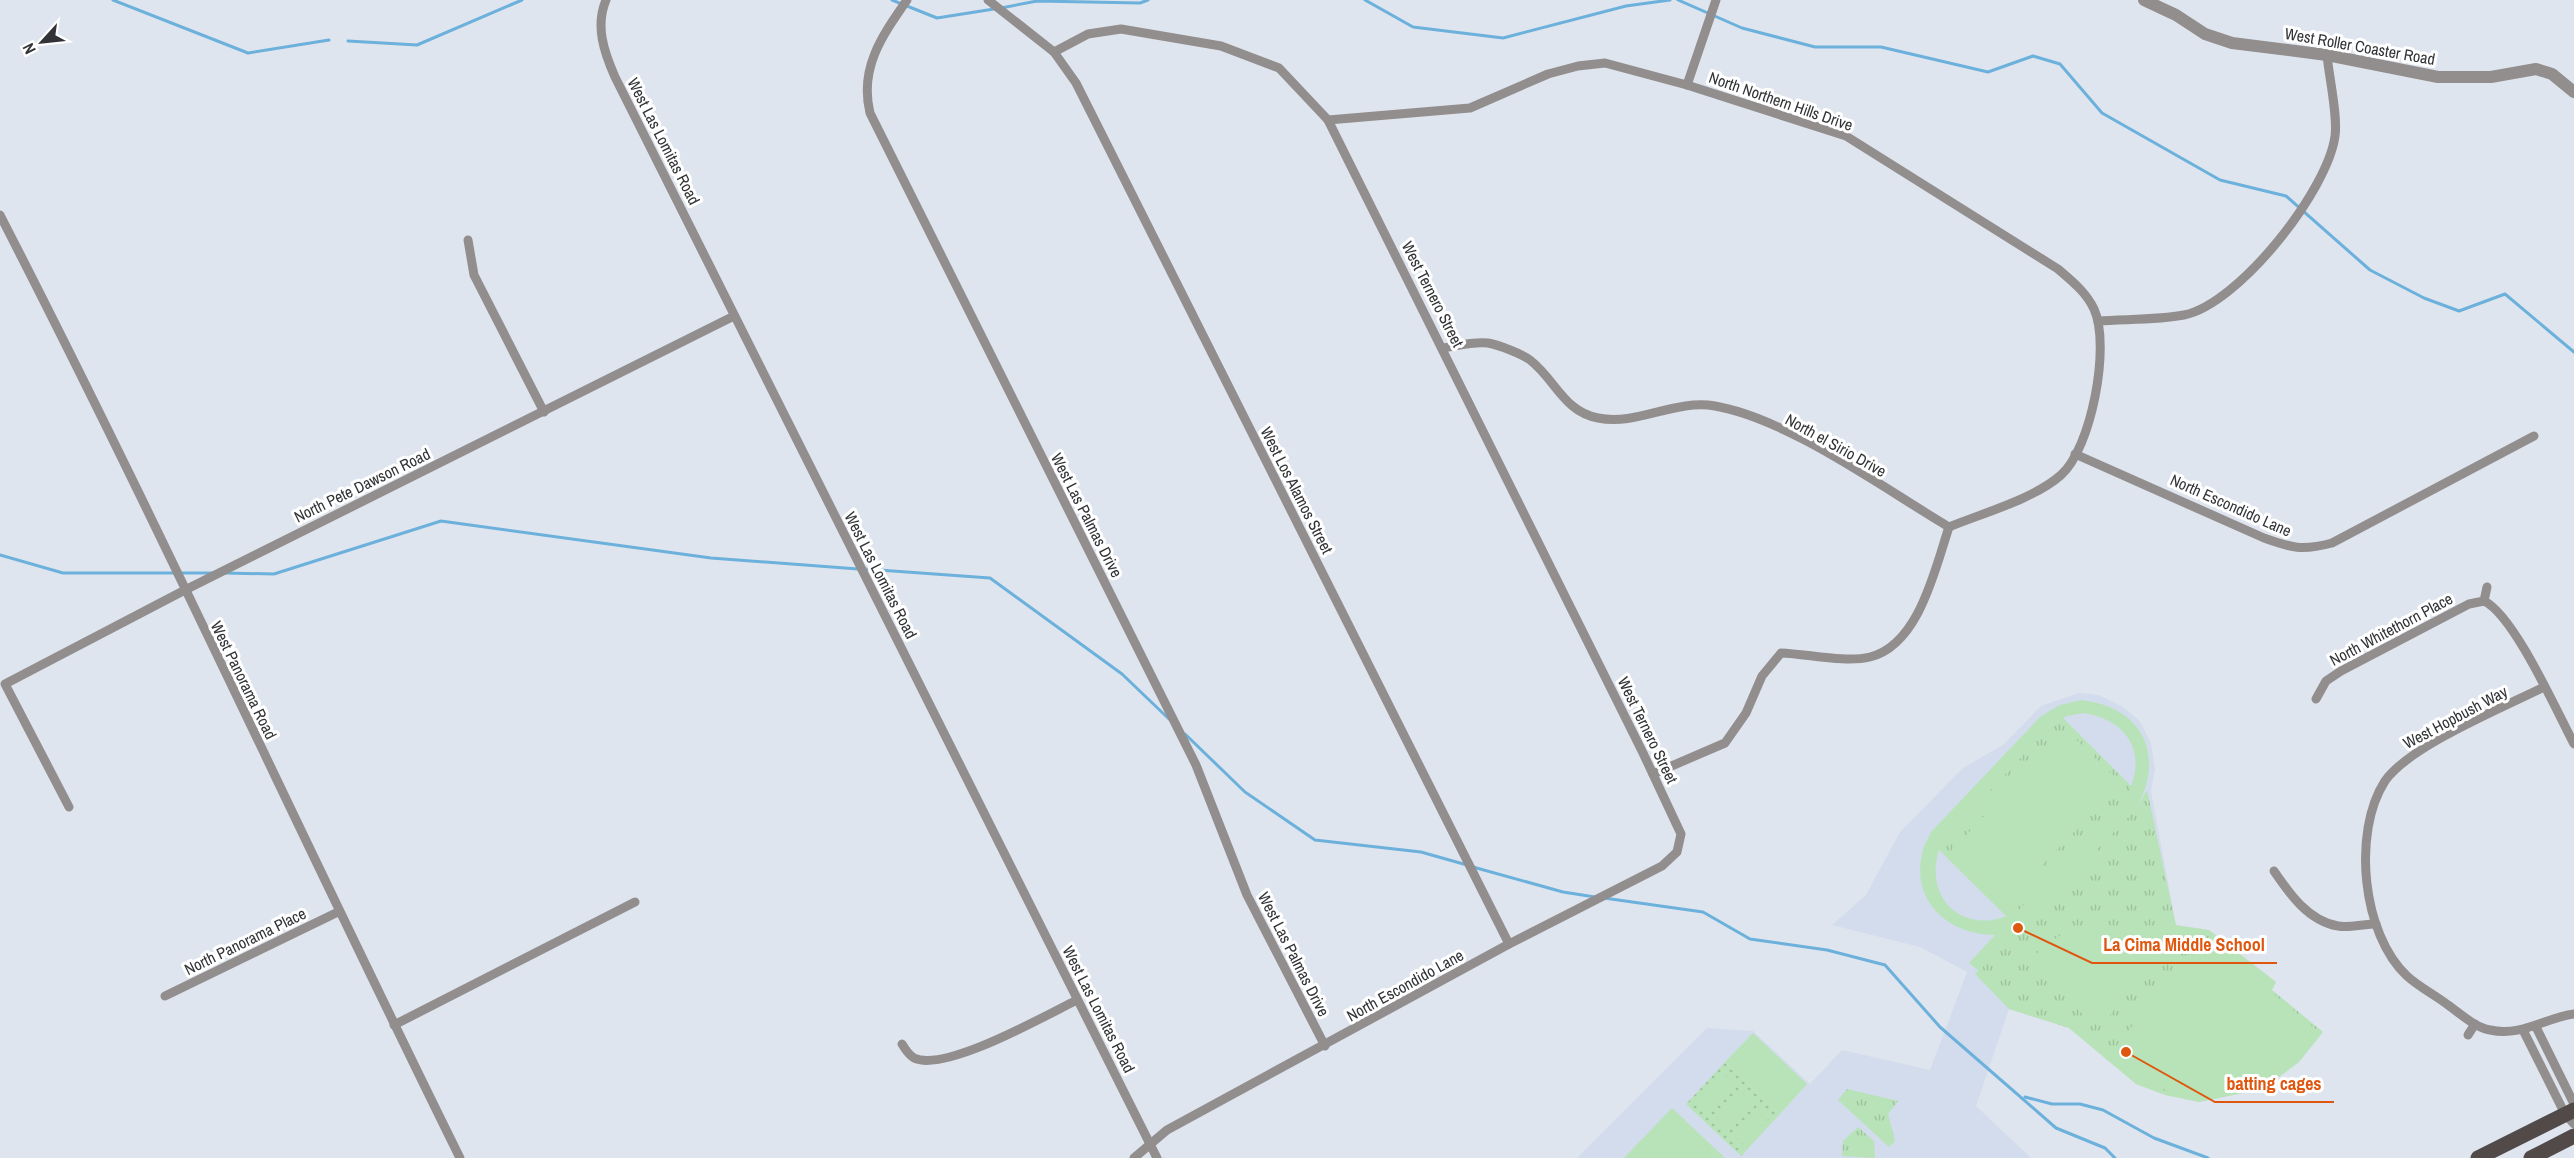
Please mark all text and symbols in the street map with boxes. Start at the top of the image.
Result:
north arrow [12,12,72,72]
street label: West Roller Coaster Road [2283,22,2437,70]
text: N [17,40,41,58]
street label: North Northern Hills Drive [1706,66,1856,136]
street label: West Las Lomitas Road [622,74,706,208]
street label: West Ternero Street [1397,237,1469,351]
street label: North el Sirio Drive [1782,408,1890,482]
street label: West Los Alamos Street [1255,423,1339,558]
street label: North Pete Dawson Road [290,443,434,527]
street label: West Las Palmas Drive [1046,449,1128,581]
street label: North Escondido Lane [2167,468,2295,542]
street label: West Las Lomitas Road [839,508,923,642]
street label: North Whitethorn Place [2326,587,2456,671]
street label: West Panorama Road [206,617,282,743]
street label: West Ternero Street [1613,673,1684,787]
street label: West Hopbush Way [2399,680,2511,754]
street label: West Las Palmas Drive [1253,888,1335,1020]
street label: North Panorama Place [181,902,309,980]
callout: La Cima Middle School [2092,927,2277,963]
text: La Cima Middle School [2103,932,2265,957]
street label: West Las Lomitas Road [1057,942,1141,1076]
street label: North Escondido Lane [1343,944,1467,1026]
callout: batting cages [2215,1066,2334,1102]
text: batting cages [2226,1071,2322,1096]

